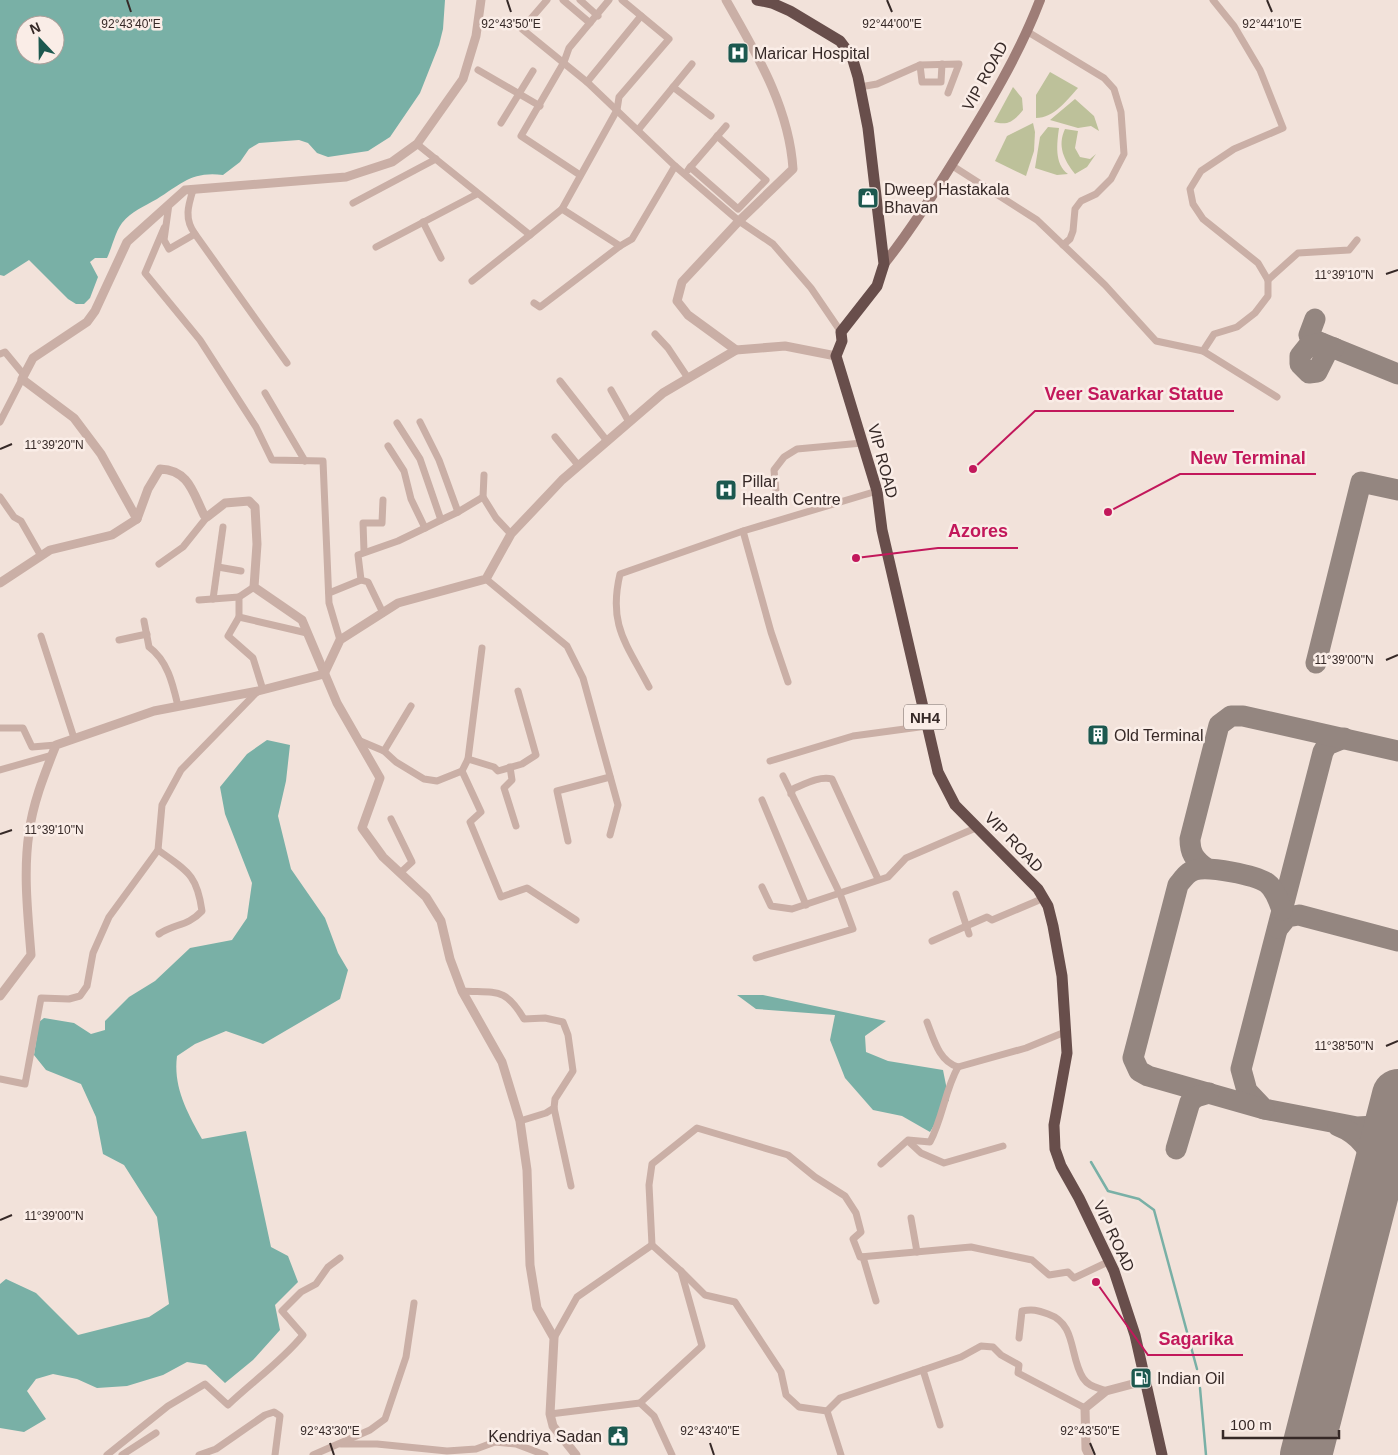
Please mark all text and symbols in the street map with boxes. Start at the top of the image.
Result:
north arrow [15,15,65,65]
text: 92°43'40"E [101,17,161,31]
text: 92°43'50"E [481,17,541,31]
text: 92°44'00"E [862,17,922,31]
text: 92°44'10"E [1242,17,1302,31]
text: N [27,19,43,37]
street label: VIP ROAD [959,39,1011,113]
hospital icon: Maricar Hospital [726,41,750,65]
place label: Maricar Hospital [754,45,870,62]
place label: Dweep Hastakala Bhavan [884,181,1010,216]
shop icon: Dweep Hastakala Bhavan [856,186,880,210]
text: 11°39'10"N [1314,268,1374,282]
callout: Veer Savarkar Statue [1035,378,1234,411]
text: Veer Savarkar Statue [1044,384,1224,404]
street label: VIP ROAD [865,422,901,500]
text: 11°39'20"N [24,438,84,452]
callout: New Terminal [1180,441,1316,474]
text: New Terminal [1190,448,1306,468]
place label: Pillar Health Centre [742,473,841,508]
hospital icon: Pillar Health Centre [714,478,738,502]
callout: Azores [938,515,1018,548]
text: Azores [948,521,1008,541]
text: 11°39'00"N [1314,653,1374,667]
road number: NH4 [904,704,946,730]
building icon: Old Terminal [1086,723,1110,747]
place label: Old Terminal [1114,727,1204,744]
street label: VIP ROAD [981,809,1047,875]
text: 11°39'10"N [24,823,84,837]
text: 11°38'50"N [1314,1039,1374,1053]
street label: VIP ROAD [1090,1198,1138,1274]
text: 11°39'00"N [24,1209,84,1223]
callout: Sagarika [1148,1322,1243,1355]
text: Sagarika [1158,1329,1235,1349]
fuel station icon: Indian Oil [1129,1366,1153,1390]
place label: Indian Oil [1157,1370,1225,1387]
scale bar [1223,1408,1339,1440]
text: 100 m [1230,1416,1272,1433]
text: 92°43'30"E [300,1424,360,1438]
public building icon: Kendriya Sadan [606,1424,630,1448]
text: 92°43'40"E [680,1424,740,1438]
text: 92°43'50"E [1060,1424,1120,1438]
place label: Kendriya Sadan [488,1428,602,1445]

